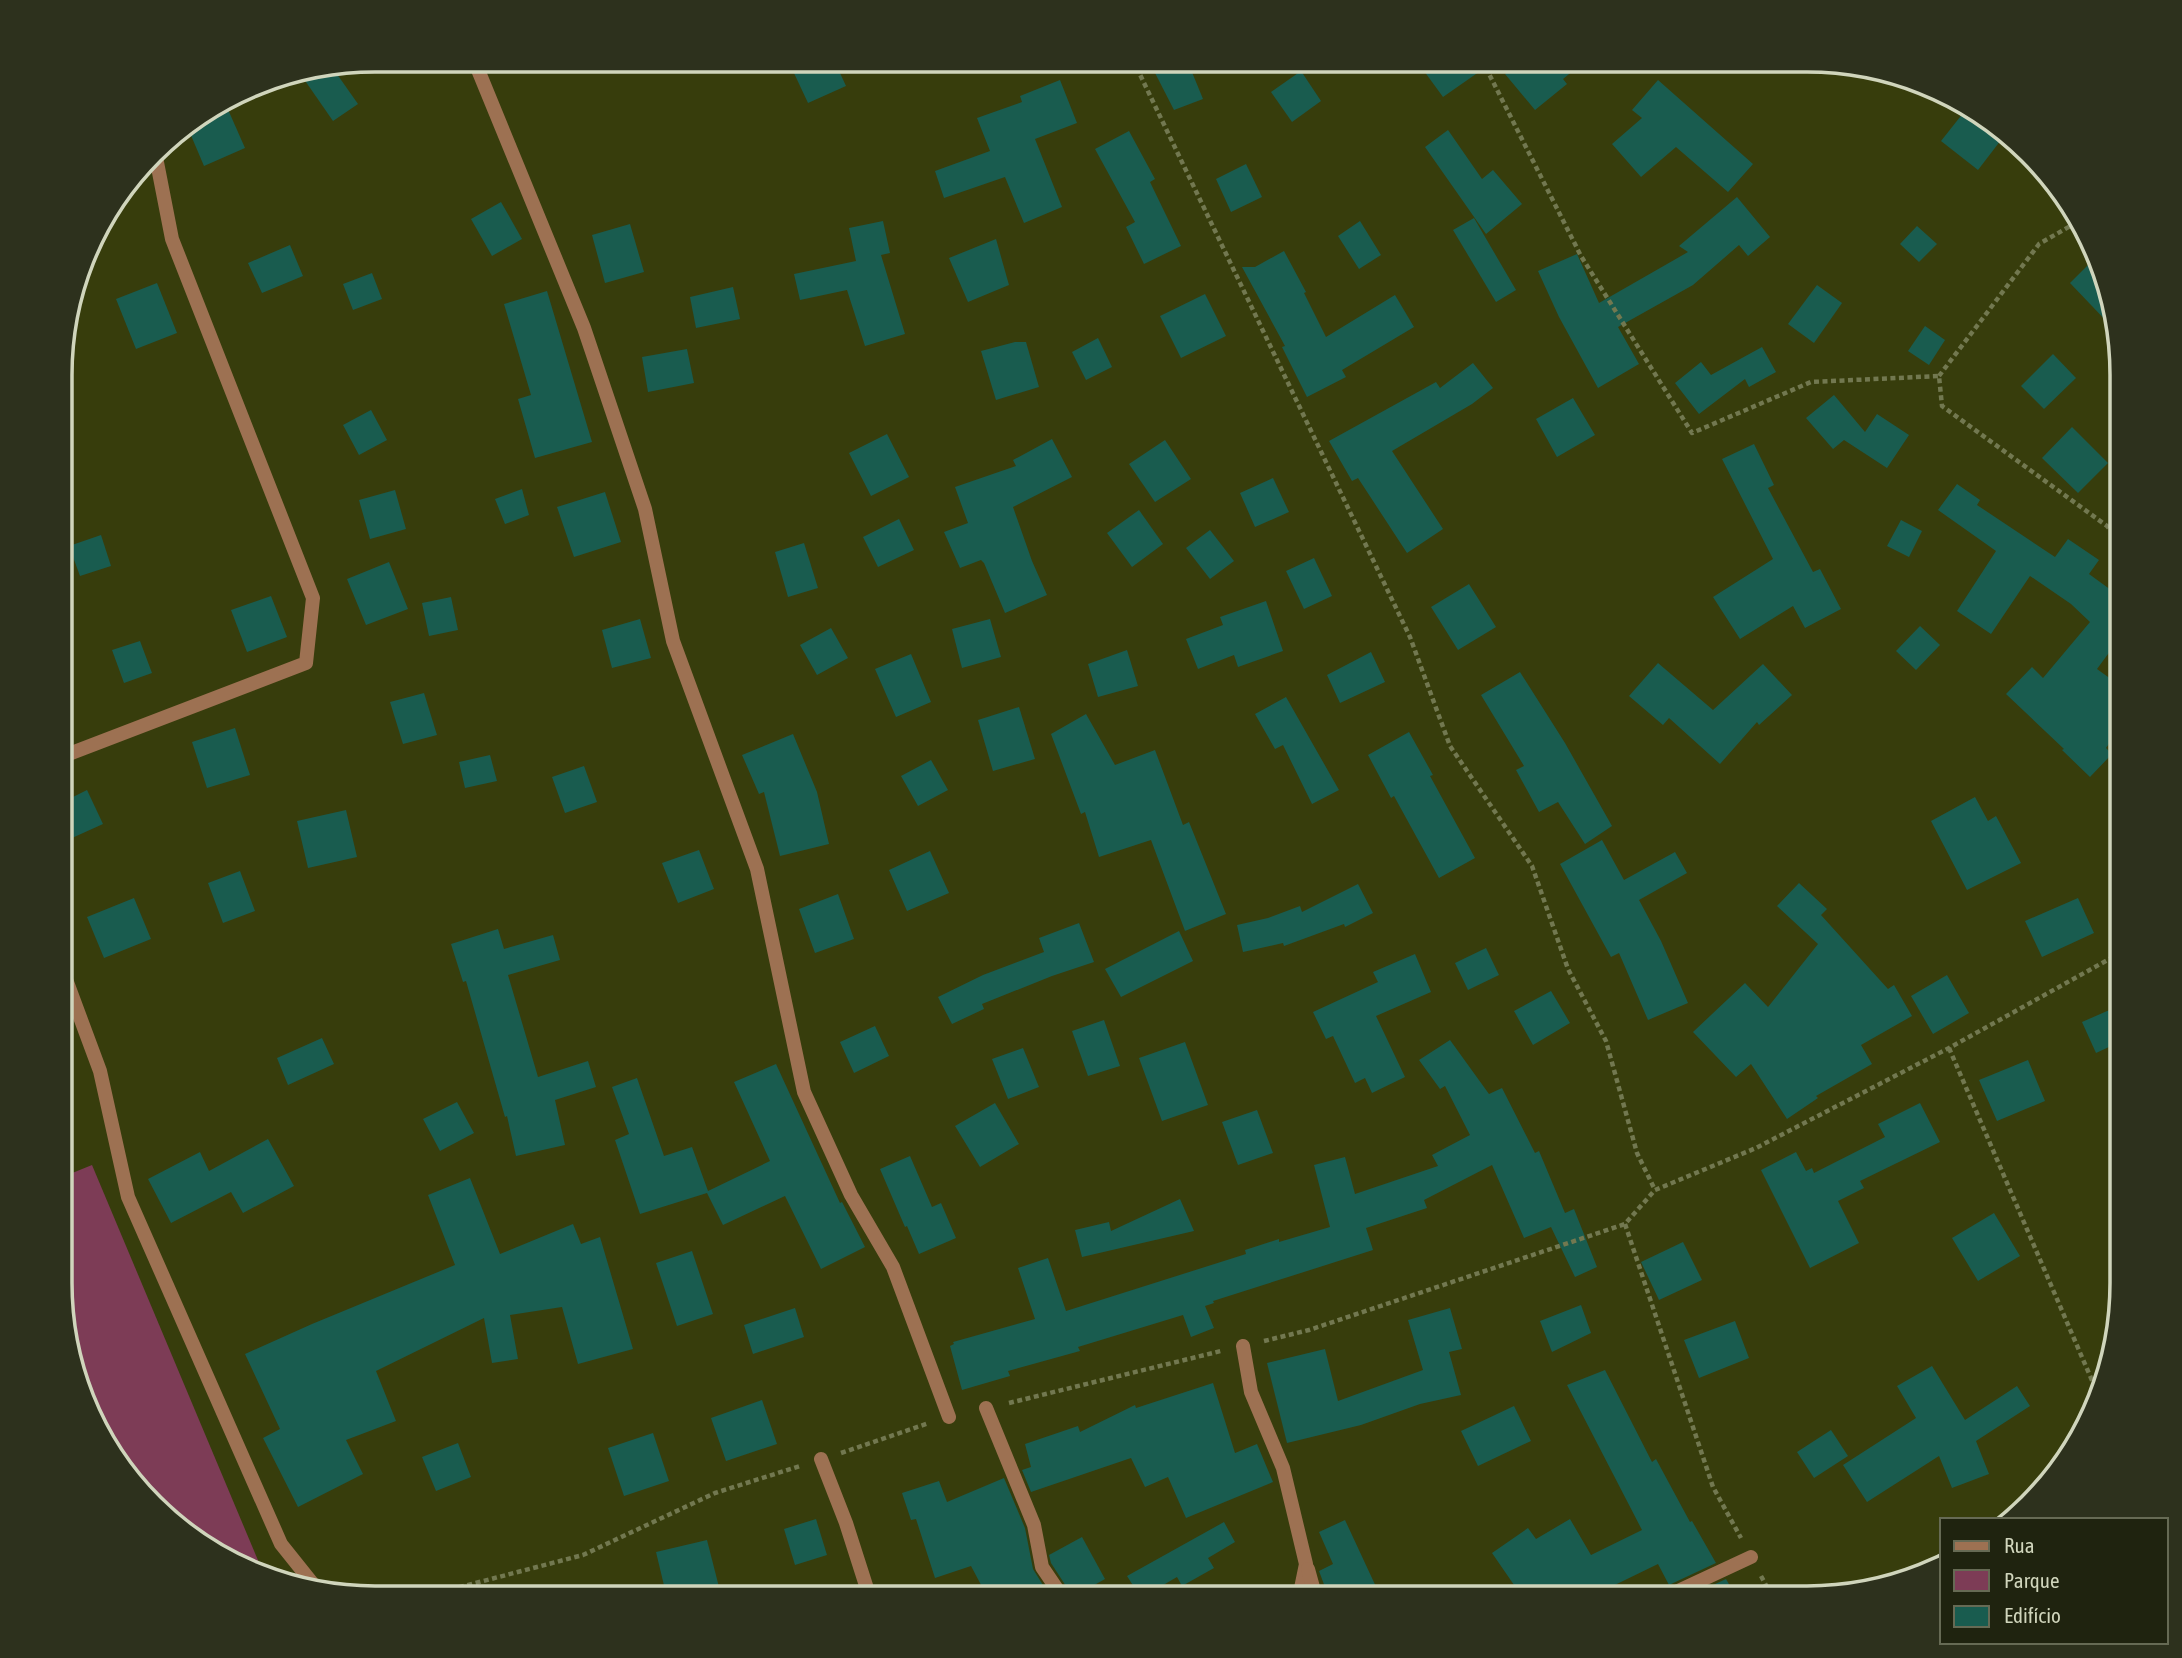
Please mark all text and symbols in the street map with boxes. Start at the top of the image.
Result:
legend [1940,1518,2168,1644]
text: Rua [2004,1533,2034,1557]
text: Parque [2004,1568,2059,1592]
text: Edifício [2004,1603,2061,1627]

